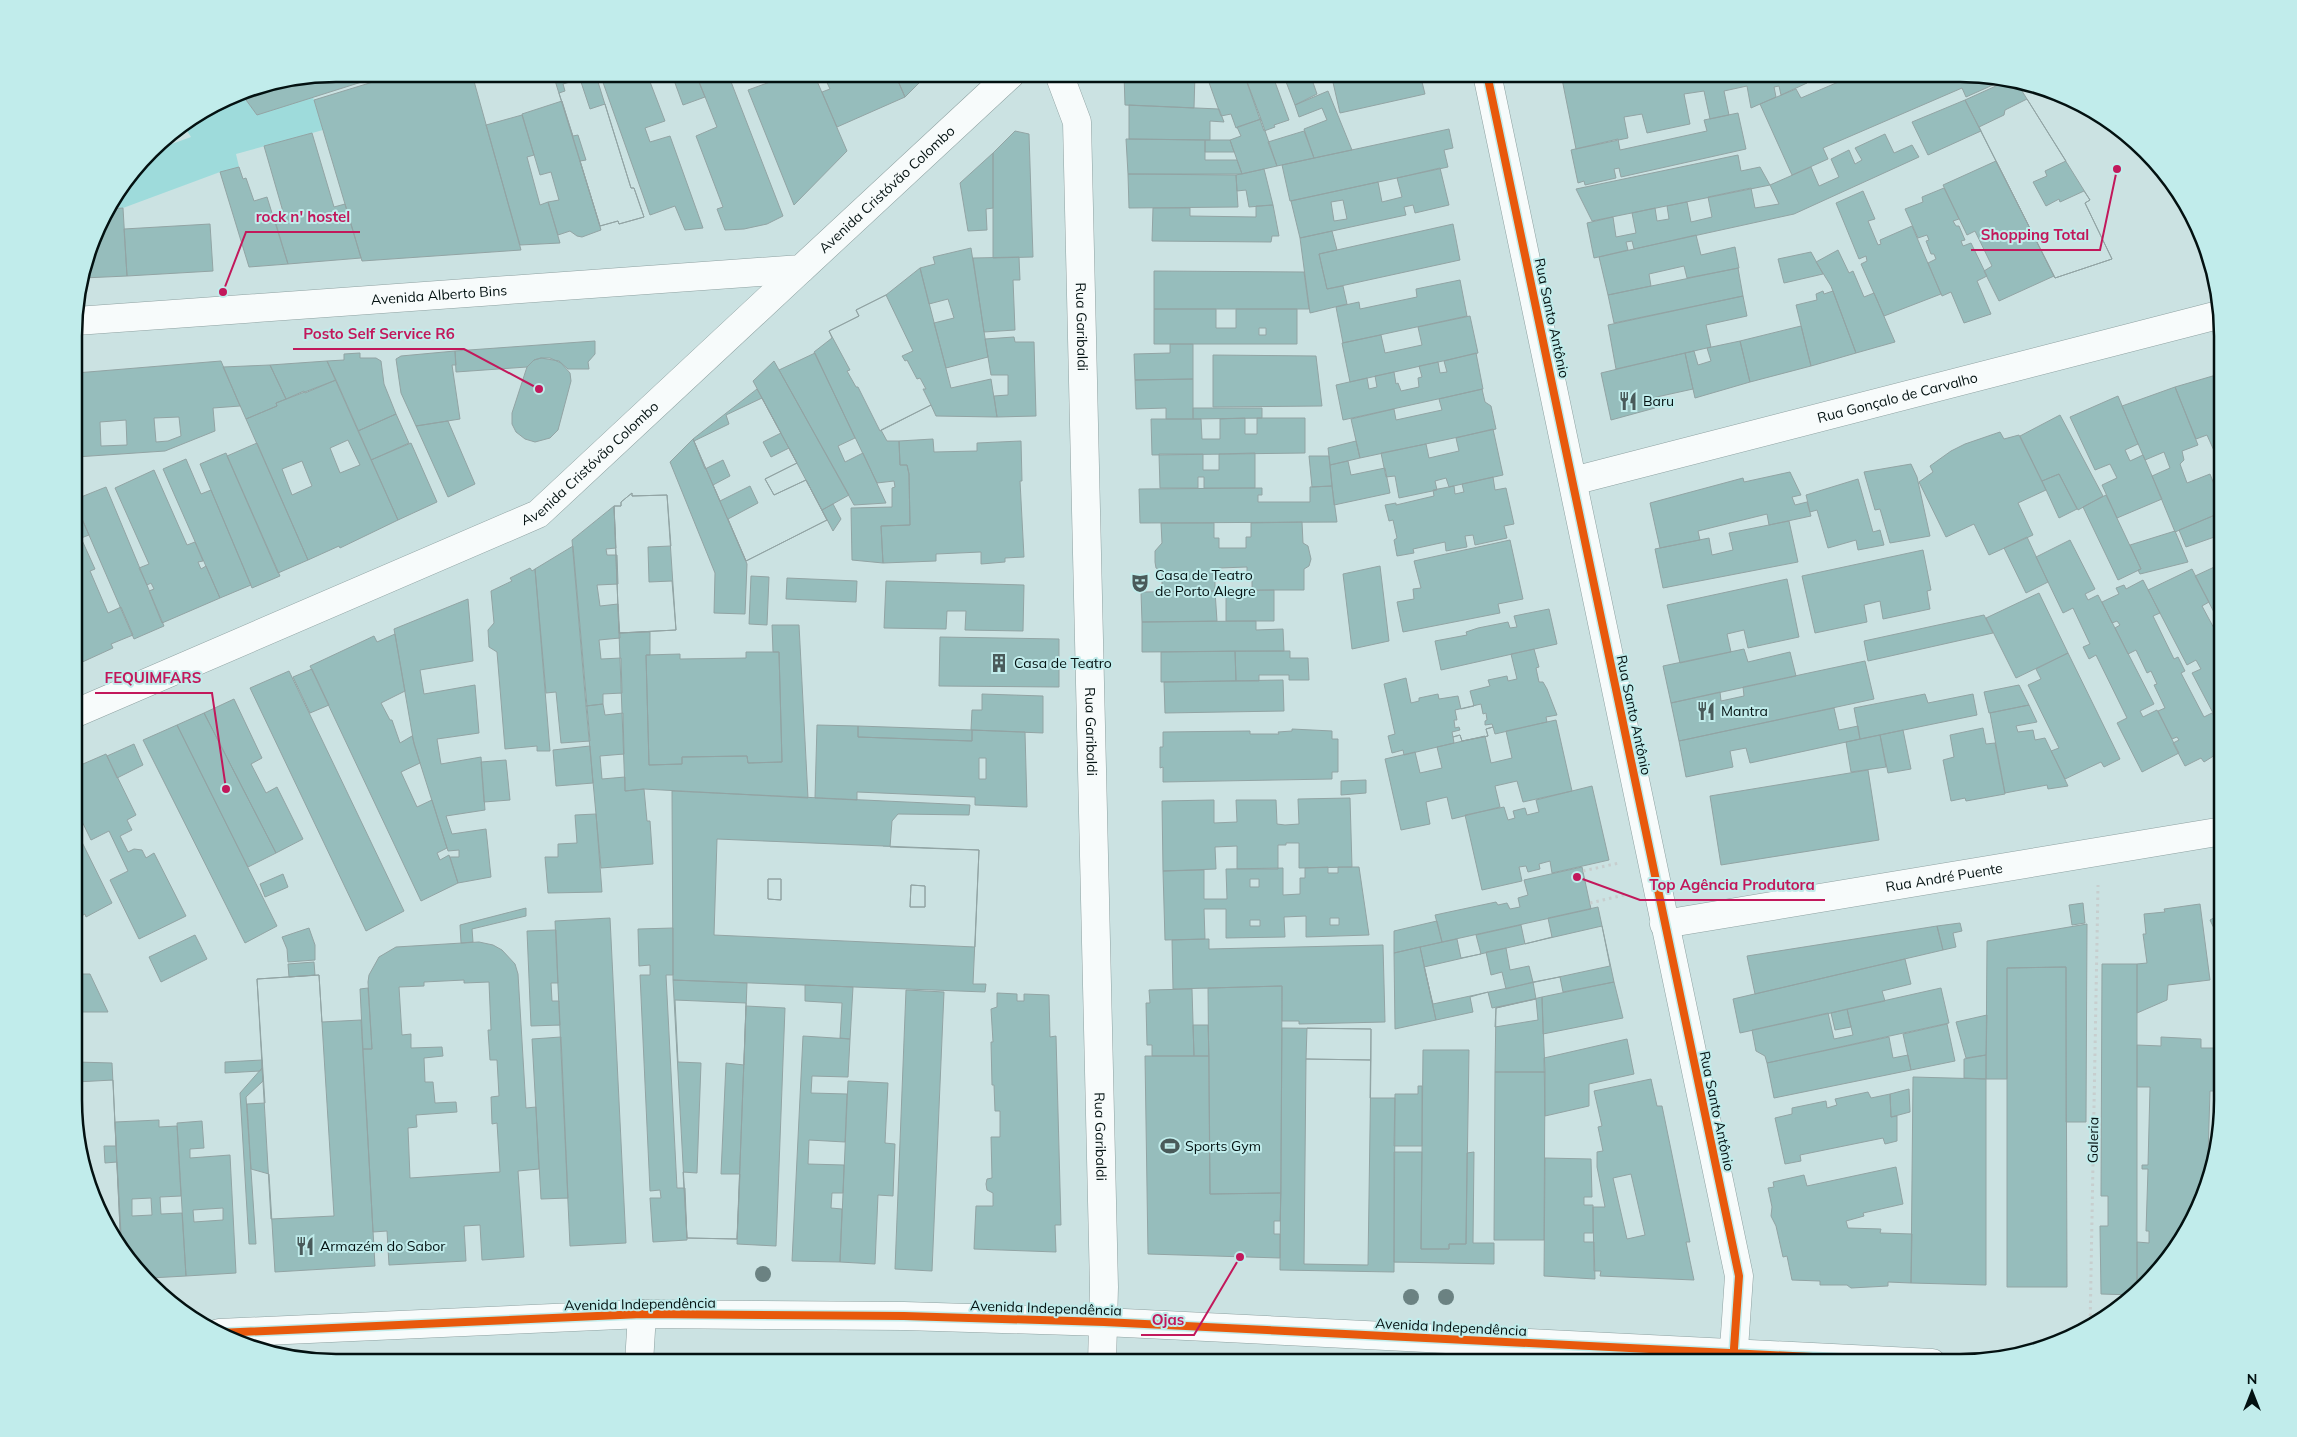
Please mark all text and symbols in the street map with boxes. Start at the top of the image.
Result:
street label: Avenida Cristóvão Colombo [815,122,959,257]
callout: rock n' hostel [246,202,360,232]
text: rock n' hostel [256,207,350,226]
callout: Shopping Total [1971,220,2100,250]
text: Shopping Total [1981,225,2089,244]
street label: Rua Santo Antônio [1530,256,1574,380]
street label: Avenida Alberto Bins [370,281,508,309]
street label: Rua Garibaldi [1072,282,1092,371]
callout: Posto Self Service R6 [293,319,464,349]
text: Posto Self Service R6 [303,324,455,343]
street label: Rua Gonçalo de Carvalho [1815,368,1979,427]
restaurant icon: Baru [1617,390,1639,412]
place label: Baru [1643,392,1674,410]
street label: Avenida Cristóvão Colombo [518,397,662,529]
place label: Casa de Teatro de Porto Alegre [1155,566,1256,600]
theatre icon: Casa de Teatro de Porto Alegre [1129,572,1151,594]
building icon: Casa de Teatro [988,652,1010,674]
street label: Rua Santo Antônio [1612,653,1656,777]
place label: Casa de Teatro [1014,654,1112,672]
callout: FEQUIMFARS [95,663,212,693]
text: FEQUIMFARS [105,668,202,687]
street label: Rua Garibaldi [1081,687,1101,776]
restaurant icon: Mantra [1695,700,1717,722]
place label: Mantra [1721,702,1768,720]
street label: Rua André Puente [1884,859,2004,896]
callout: Top Agência Produtora [1640,870,1825,900]
text: Top Agência Produtora [1649,875,1815,894]
street label: Rua Santo Antônio [1695,1049,1739,1173]
street label: Rua Garibaldi [1090,1092,1111,1181]
street label: Galeria [2084,1117,2102,1163]
sports icon: Sports Gym [1159,1135,1181,1157]
place label: Sports Gym [1185,1137,1261,1155]
restaurant icon: Armazém do Sabor [294,1235,316,1257]
place label: Armazém do Sabor [320,1237,446,1255]
street label: Avenida Independência [564,1294,716,1314]
street label: Avenida Independência [970,1296,1122,1320]
callout: Ojas [1141,1305,1194,1335]
text: Ojas [1152,1310,1184,1329]
street label: Avenida Independência [1375,1314,1527,1340]
north arrow [2227,1367,2277,1417]
text: N [2247,1370,2257,1388]

